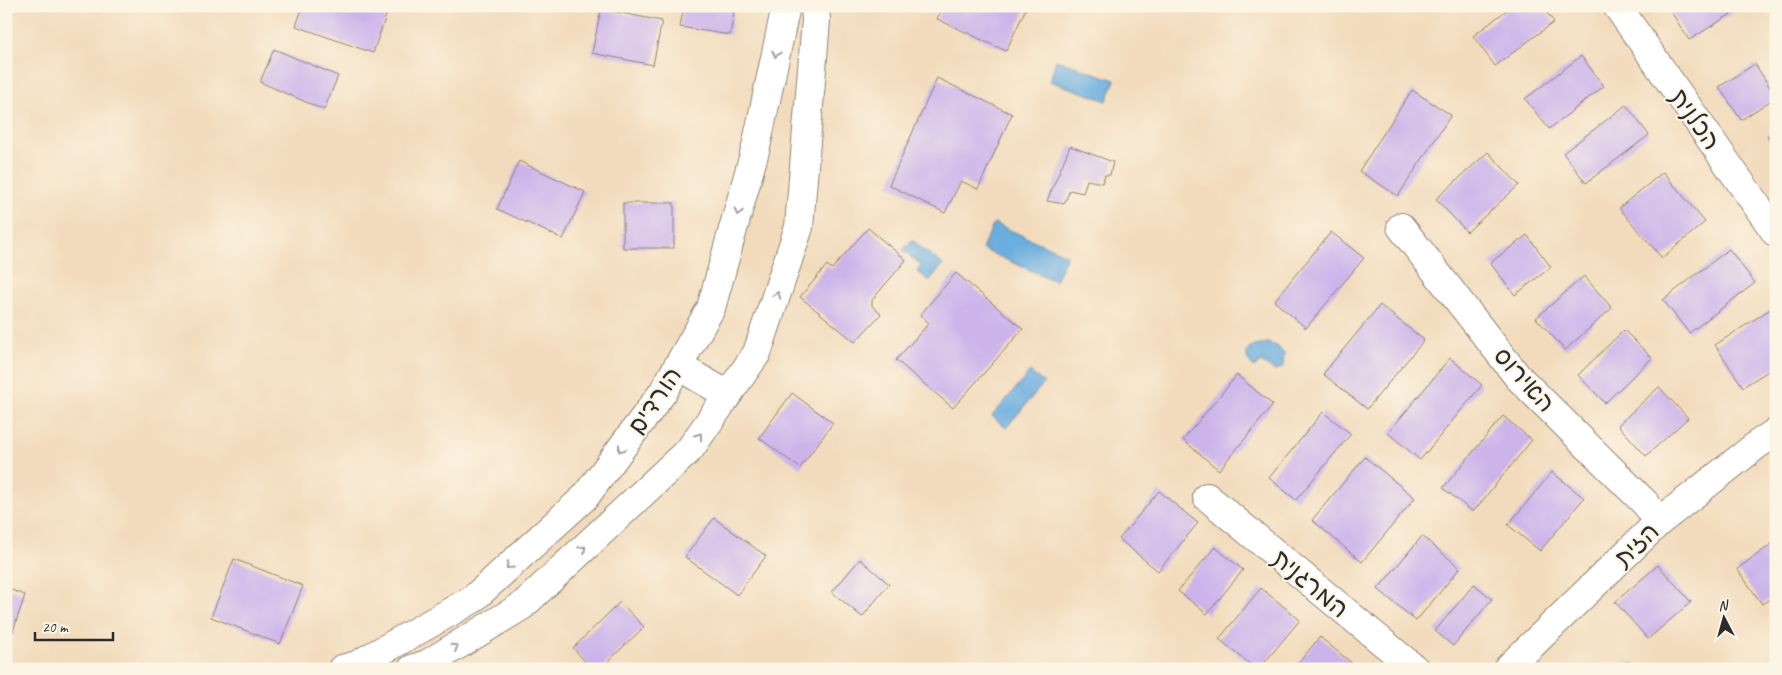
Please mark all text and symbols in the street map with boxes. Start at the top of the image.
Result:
one-way arrow [771,50,781,58]
street label: הכלנית [1663,83,1728,157]
one-way arrow [733,208,744,216]
one-way arrow [771,291,781,299]
street label: האירוס [1486,340,1562,419]
street label: הורדים [621,361,689,440]
one-way arrow [693,432,702,441]
one-way arrow [618,443,626,452]
street label: הזית [1606,516,1666,575]
street label: המרגנית [1265,542,1355,625]
one-way arrow [578,546,587,555]
one-way arrow [506,560,515,569]
north arrow [1700,592,1750,642]
text: N [1717,596,1730,614]
scale bar [35,610,112,642]
text: 20 m [42,618,69,637]
one-way arrow [449,644,458,654]

